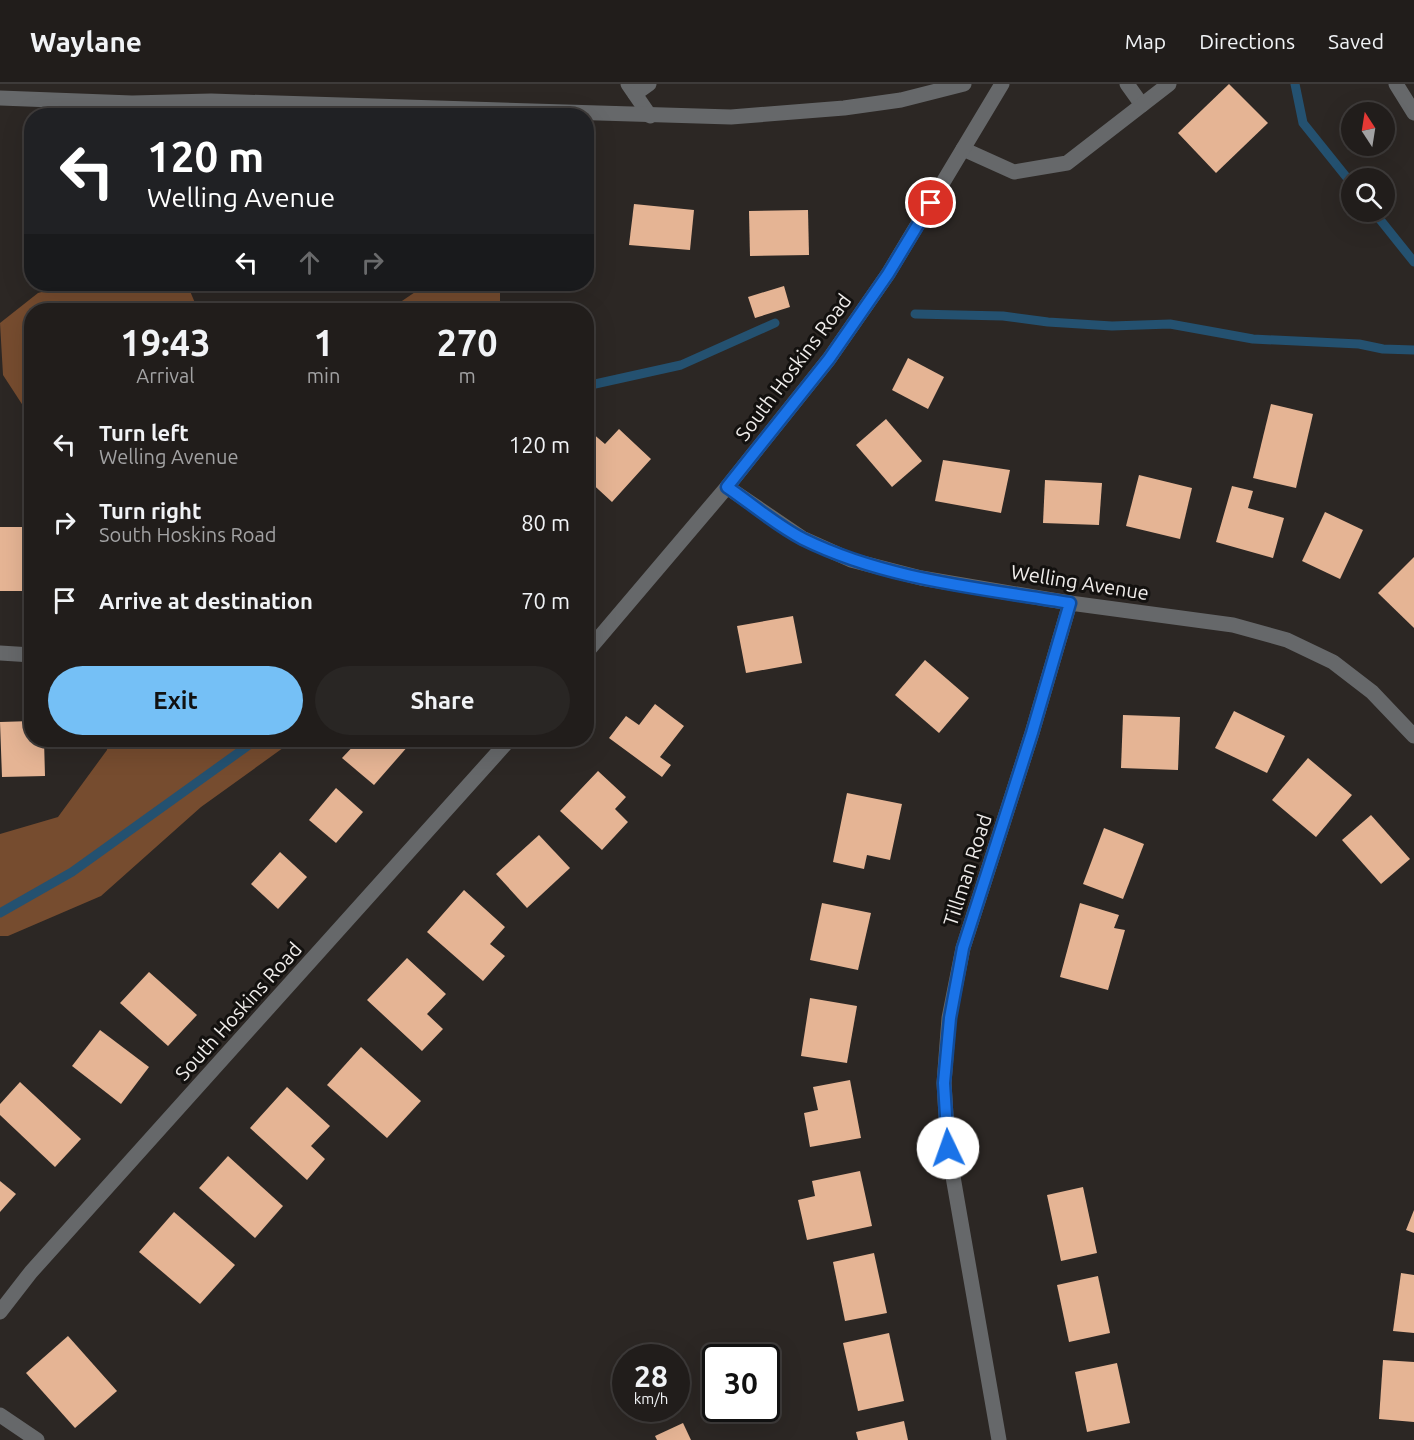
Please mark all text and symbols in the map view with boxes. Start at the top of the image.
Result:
text: Waylane [30,26,142,57]
text: Map [1125,29,1166,53]
text: Directions [1199,29,1295,53]
text: Saved [1328,29,1384,53]
north arrow [1341,102,1395,156]
map controls [1341,102,1395,222]
icon: left [48,132,126,210]
text: 120 m [147,133,264,180]
button: search [1341,168,1395,222]
pin [905,177,956,228]
text: Welling Avenue [147,182,335,212]
icon: arrive [914,186,947,219]
icon: left [230,246,263,279]
icon: ahead [293,246,326,279]
icon: right [356,246,389,279]
street label: South Hoskins Road [730,289,856,445]
text: 19:43 [120,322,210,363]
text: 1 [313,322,334,363]
text: 270 [437,322,498,363]
text: Arrival [136,364,195,387]
text: min [307,364,340,387]
text: m [459,364,476,387]
text: Turn left [99,420,189,445]
icon: left [48,428,81,461]
text: 120 m [509,432,570,457]
text: Welling Avenue [99,445,238,468]
text: Turn right [99,498,201,523]
icon: right [48,506,81,539]
text: 80 m [521,510,570,535]
text: South Hoskins Road [99,523,277,546]
street label: Welling Avenue [1009,560,1151,604]
icon: arrive [48,584,81,617]
text: Arrive at destination [99,588,313,613]
text: 70 m [521,588,570,613]
button: Exit [48,666,303,735]
button: Share [315,666,570,735]
street label: Tillman Road [938,811,996,929]
street label: South Hoskins Road [170,937,306,1085]
position arrow [916,1116,980,1180]
speed limit sign: 30 [702,1344,780,1422]
text: 28 [634,1359,668,1393]
text: km/h [634,1390,668,1407]

